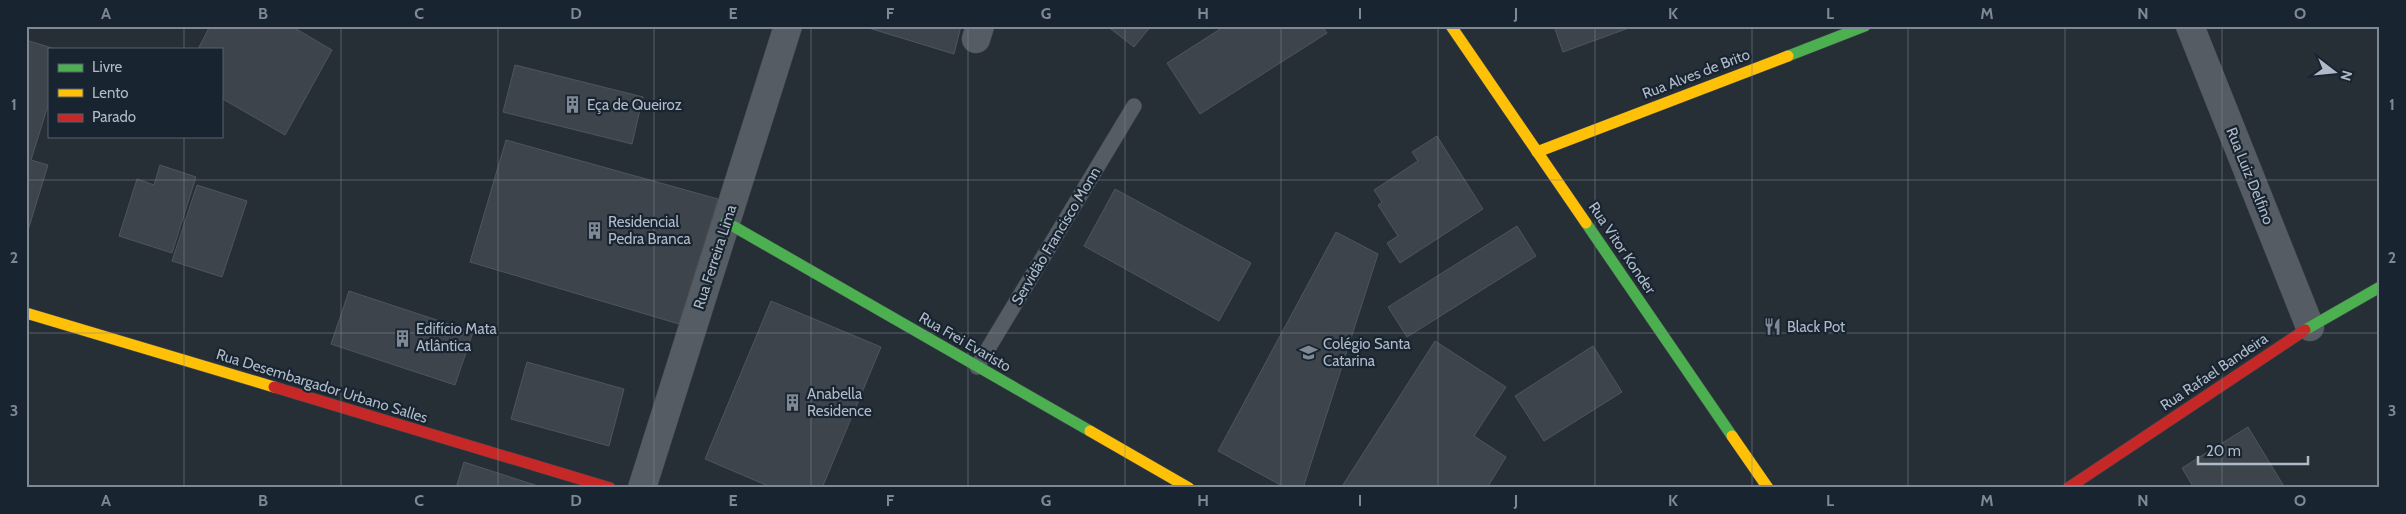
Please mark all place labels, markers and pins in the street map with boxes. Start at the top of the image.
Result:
building icon: Eça de Queiroz [563,95,583,115]
place label: Eça de Queiroz [587,96,682,114]
place label: Residencial Pedra Branca [608,213,691,248]
building icon: Residencial Pedra Branca [584,221,604,241]
restaurant icon: Black Pot [1763,317,1783,337]
place label: Black Pot [1787,318,1845,336]
place label: Edifício Mata Atlântica [416,320,498,355]
building icon: Edifício Mata Atlântica [392,328,412,348]
place label: Colégio Santa Catarina [1323,335,1411,370]
school or university icon: Colégio Santa Catarina [1299,343,1319,363]
place label: Anabella Residence [807,385,872,420]
building icon: Anabella Residence [783,393,803,413]

